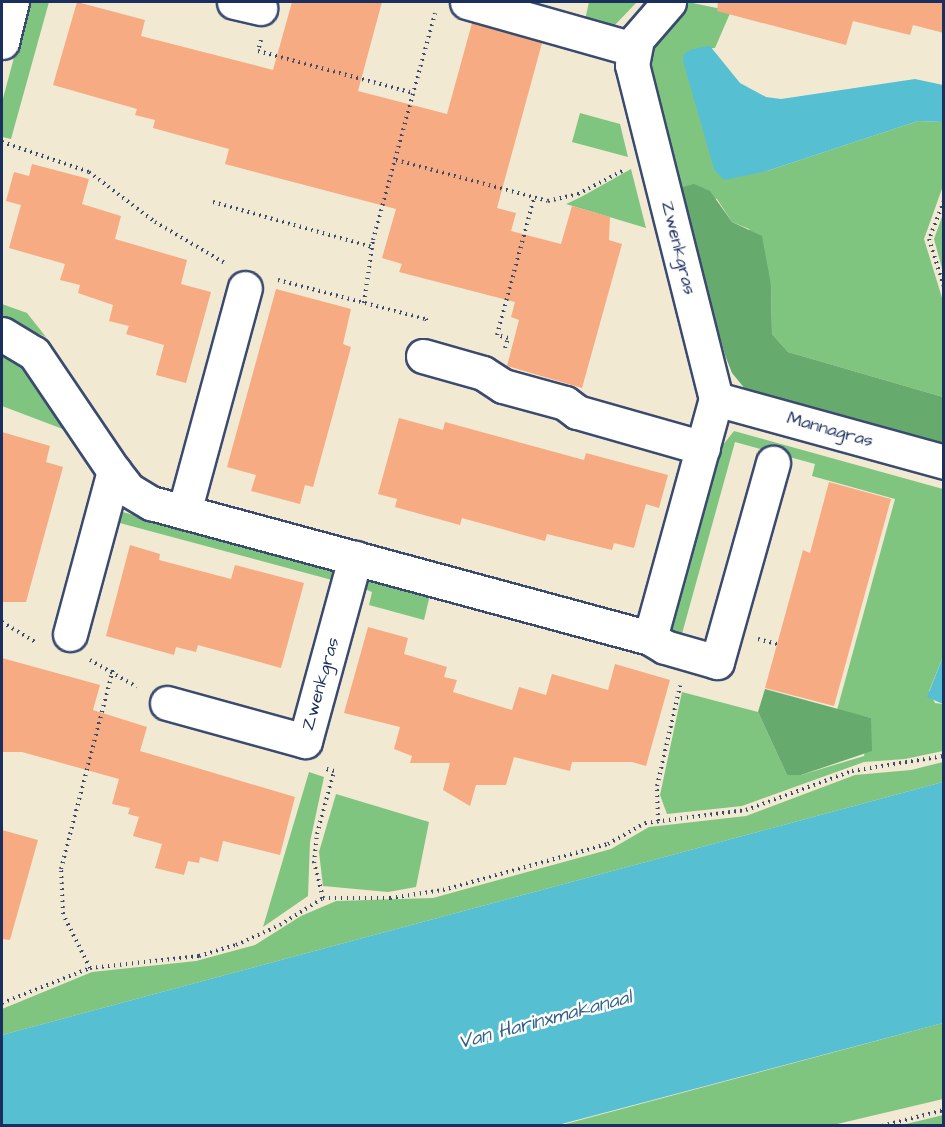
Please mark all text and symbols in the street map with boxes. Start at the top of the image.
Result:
street label: Zwenkgras [656,199,700,297]
street label: Mannagras [784,407,876,453]
street label: Zwenkgras [297,635,345,733]
water label: Van Harinxmakanaal [456,985,634,1055]

